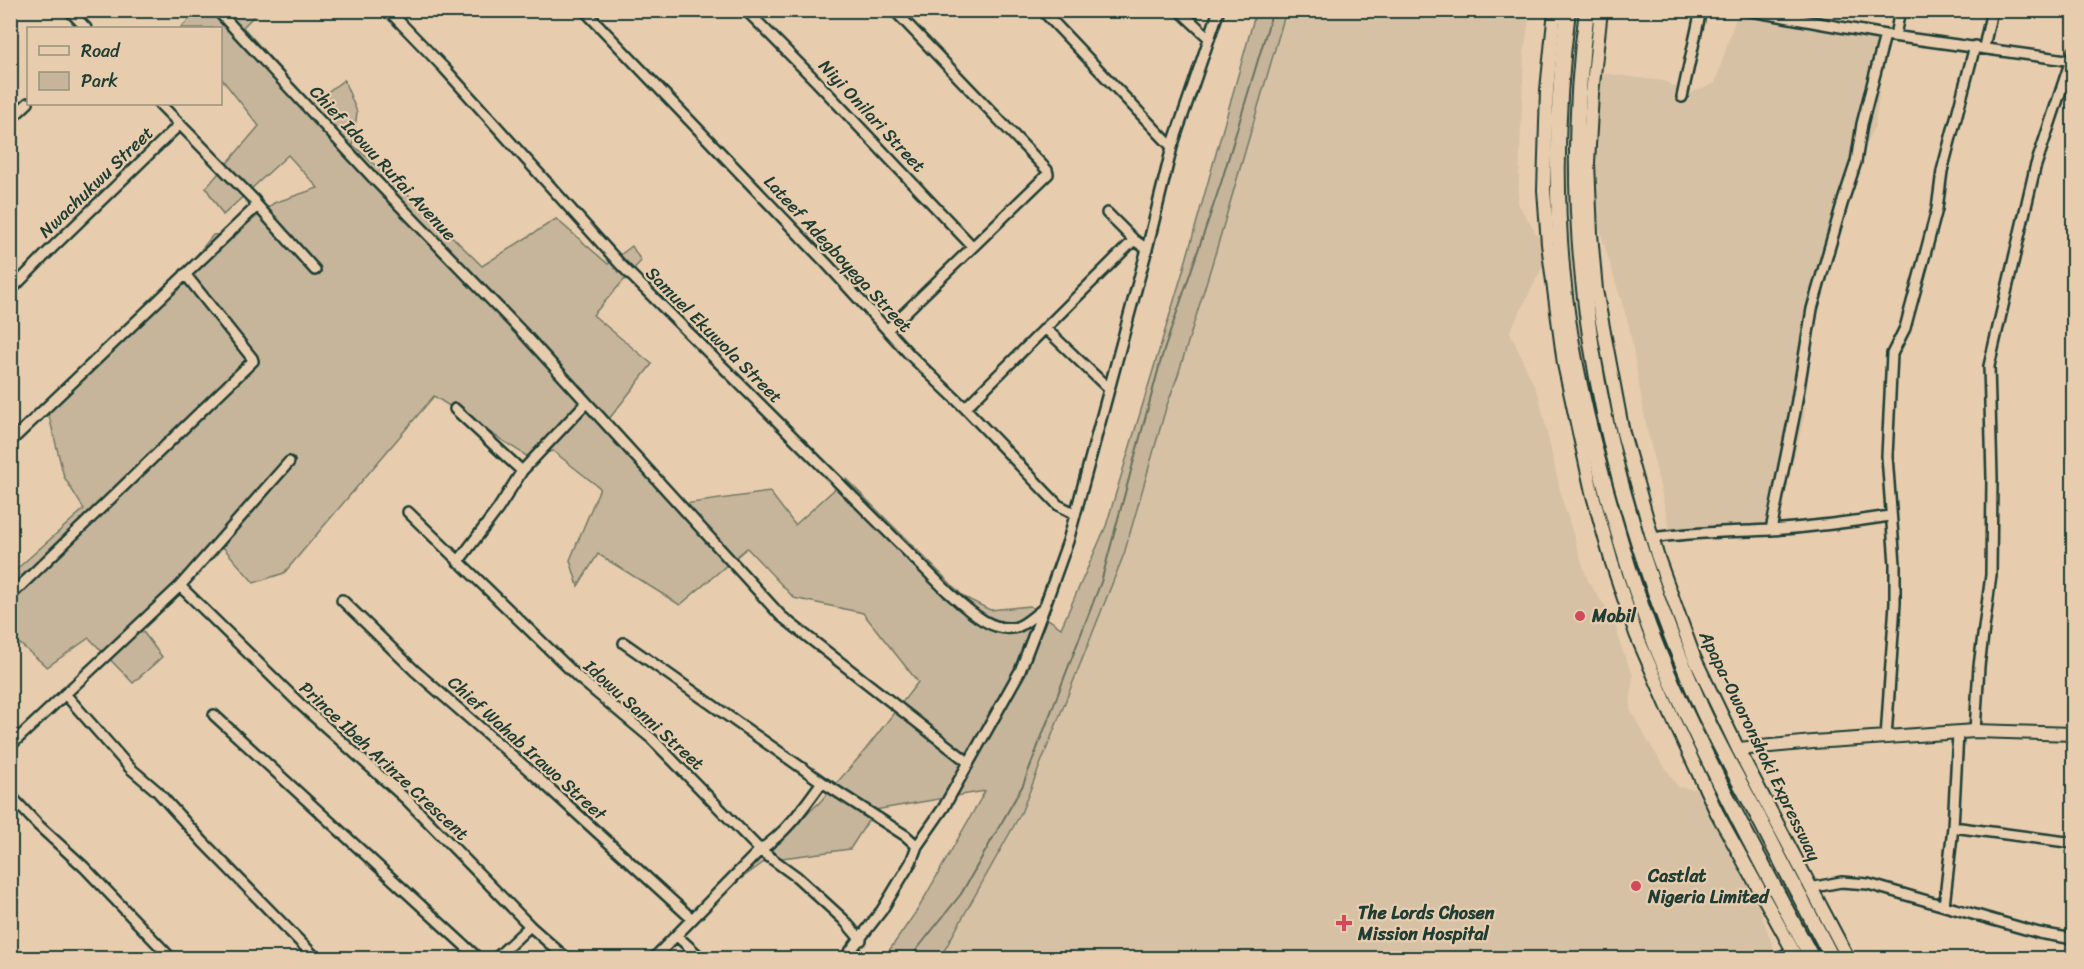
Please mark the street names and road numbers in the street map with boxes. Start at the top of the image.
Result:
street label: Niyi Onilari Street [810,52,934,181]
street label: Chief Idowu Rufai Avenue [301,77,465,249]
street label: Nwachukwu Street [31,118,161,246]
street label: Lateef Adegboyega Street [756,167,920,341]
street label: Samuel Ekuwola Street [638,259,791,412]
street label: Apapa-Oworonshoki Expressway [1690,624,1830,868]
street label: Idowu Sanni Street [575,651,712,779]
street label: Chief Wahab Irawo Street [440,667,615,829]
street label: Prince Ibeh Arinze Crescent [291,673,477,849]

